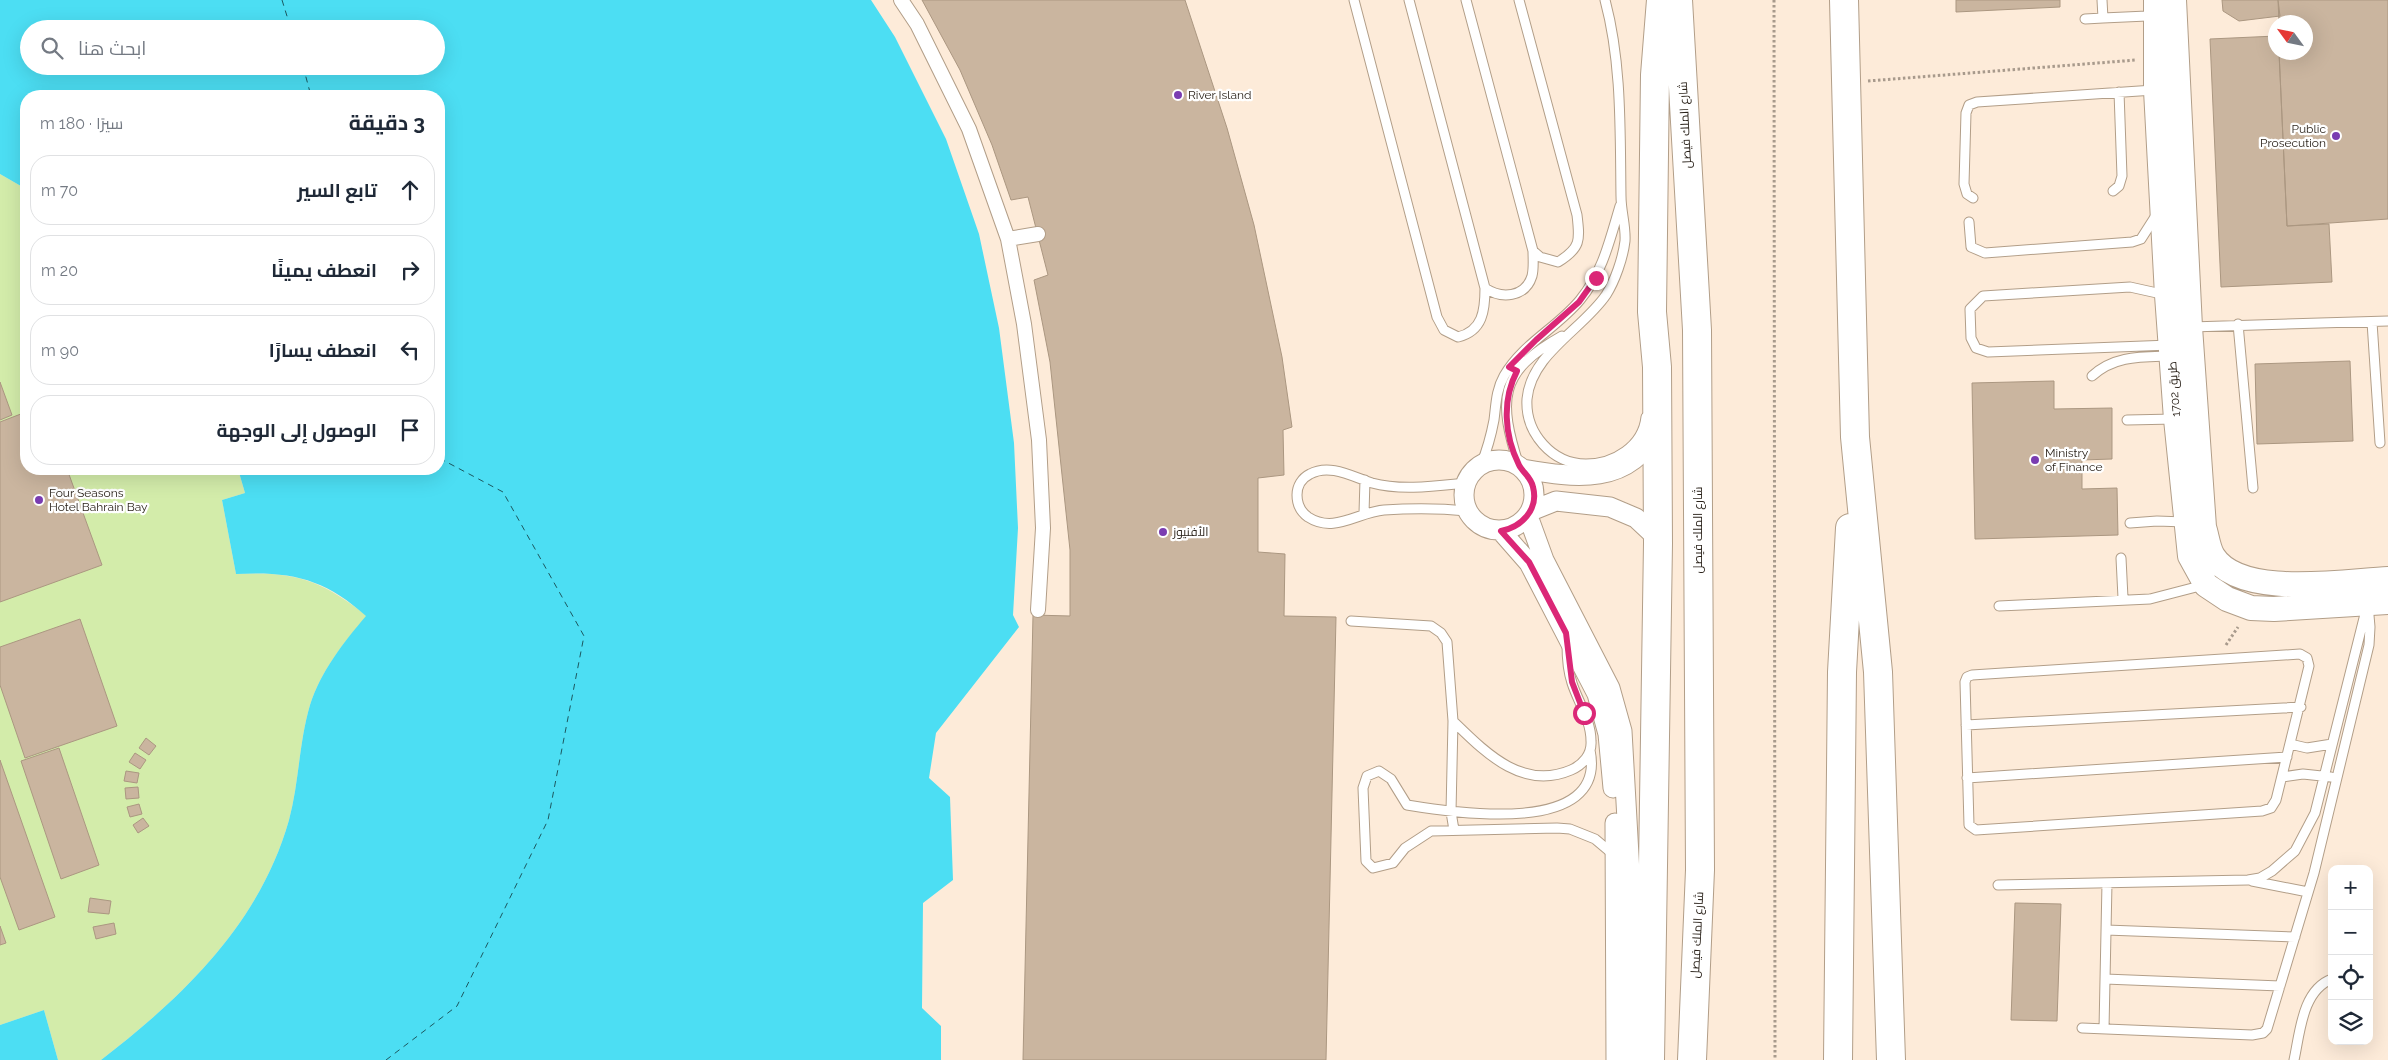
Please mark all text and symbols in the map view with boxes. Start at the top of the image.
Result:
north arrow [2268,15,2313,60]
search box [20,20,445,75]
icon: search [38,34,66,62]
text: ابحث هنا [78,37,146,59]
street label: شارع الملك فيصل [1676,81,1695,169]
place label: River Island [1188,88,1252,102]
marker: River Island [1172,89,1184,101]
text: 3 دقيقة [349,110,425,135]
text: سيرًا · 180 m [40,114,123,133]
place label: Public Prosecution [2260,122,2326,150]
marker: Public Prosecution [2330,130,2342,142]
icon: ahead [396,176,424,204]
text: تابع السير [297,179,377,201]
text: 70 m [41,181,78,200]
icon: right [396,256,424,284]
text: انعطف يمينًا [271,259,377,281]
text: 20 m [41,261,78,280]
route end [1585,267,1608,290]
icon: left [396,336,424,364]
text: انعطف يسارًا [269,339,377,361]
text: 90 m [41,341,79,360]
street label: طريق 1702 [2165,361,2183,417]
icon: arrive [396,416,424,444]
text: الوصول إلى الوجهة [217,419,377,441]
place label: Ministry of Finance [2045,446,2103,474]
marker: Ministry of Finance [2029,454,2041,466]
place label: Four Seasons Hotel Bahrain Bay [49,486,148,514]
street label: شارع الملك فيصل [1691,486,1706,573]
marker: Four Seasons Hotel Bahrain Bay [33,494,45,506]
place label: الأفنيوز [1172,525,1208,539]
marker: الأفنيوز [1157,526,1169,538]
route start [1573,702,1596,725]
map controls [2328,865,2373,1045]
button: + [2328,865,2373,910]
street label: شارع الملك فيصل [1688,891,1707,979]
button: − [2328,910,2373,955]
button: locate [2328,955,2373,1000]
button: layers [2328,1000,2373,1045]

